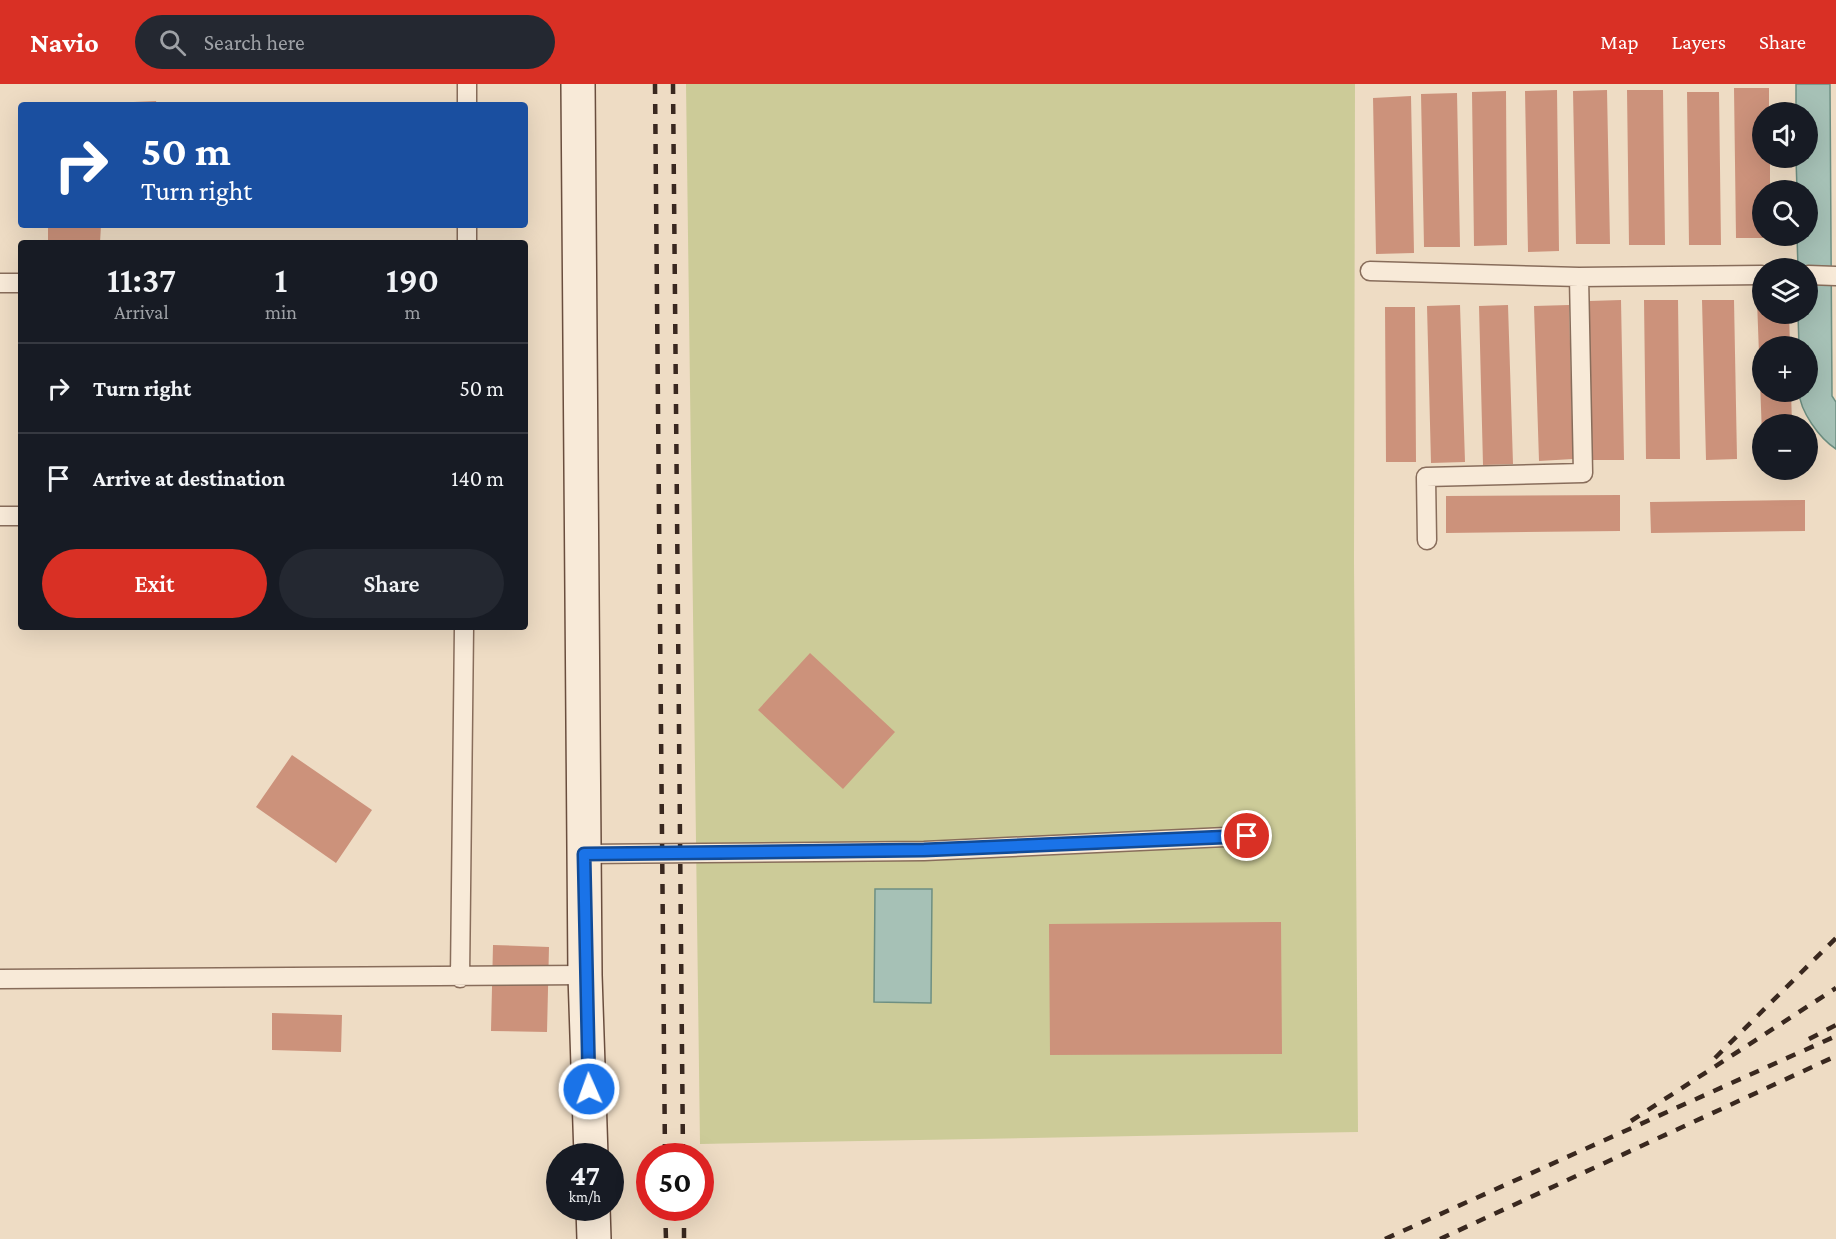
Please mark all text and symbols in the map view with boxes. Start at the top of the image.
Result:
search box [135,15,555,69]
icon: search [156,26,189,59]
text: Navio [30,27,99,58]
text: Search here [204,30,305,55]
text: Map [1600,30,1639,54]
text: Layers [1672,30,1726,54]
text: Share [1759,30,1806,54]
map controls [1752,102,1818,480]
button: sound [1752,102,1818,168]
icon: right [42,126,120,204]
text: 50 m [141,127,231,174]
text: Turn right [141,176,252,206]
button: search [1752,180,1818,246]
button: layers [1752,258,1818,324]
text: 11:37 [107,260,176,300]
text: 1 [274,260,287,300]
text: 190 [386,260,439,300]
text: Arrival [114,301,169,323]
text: min [265,301,297,323]
text: m [404,301,420,323]
button: + [1752,336,1818,402]
icon: right [42,372,75,405]
text: Turn right [93,376,191,401]
text: 50 m [459,376,504,401]
button: − [1752,414,1818,480]
icon: arrive [42,462,75,495]
text: Arrive at destination [93,466,285,491]
text: 140 m [451,466,504,491]
button: Exit [42,549,267,618]
button: Share [279,549,504,618]
pin [1221,810,1272,861]
icon: arrive [1230,819,1263,852]
position arrow [557,1057,621,1121]
speed limit sign: 50 [636,1143,714,1221]
text: 47 [570,1158,600,1191]
text: km/h [569,1189,601,1205]

